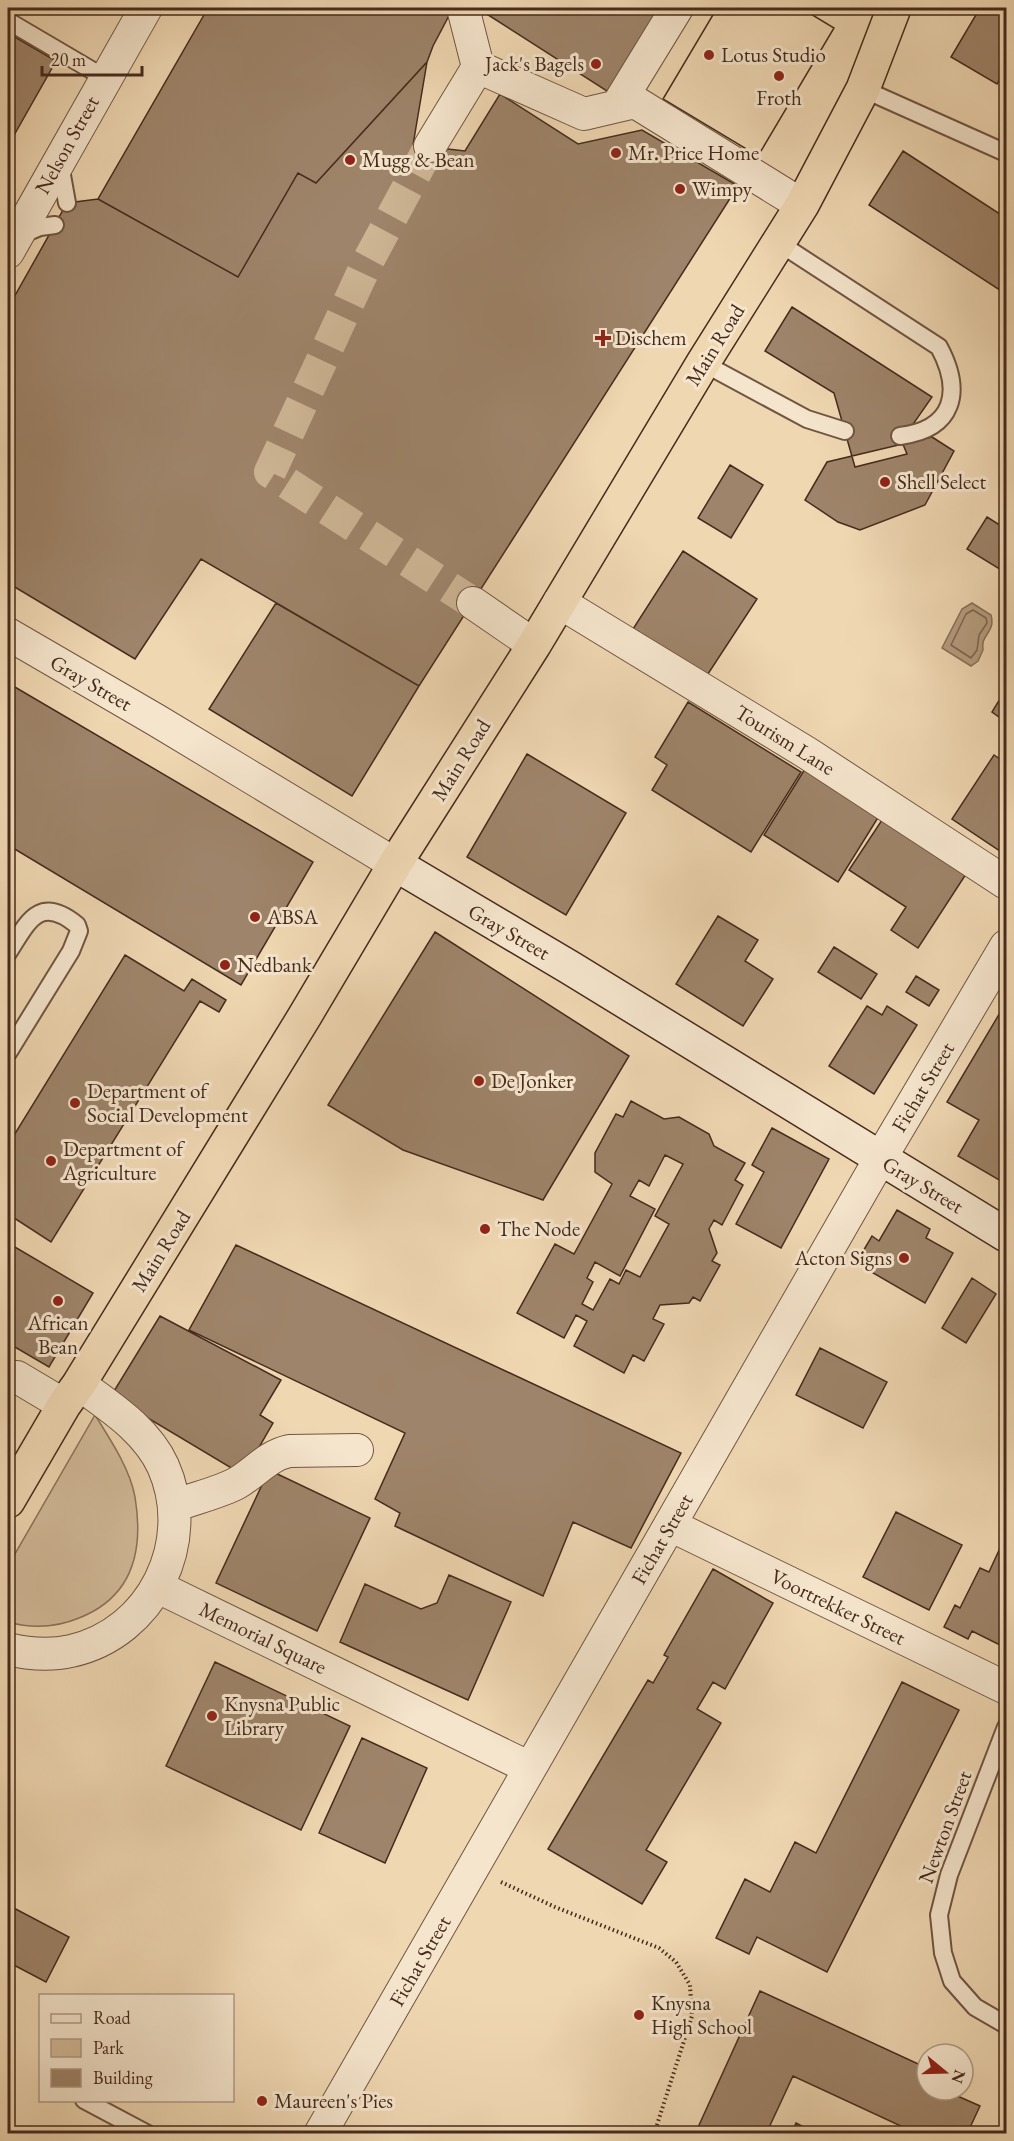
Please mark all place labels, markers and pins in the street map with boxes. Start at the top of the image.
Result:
place label: Lotus Studio [721,41,826,68]
marker: Lotus Studio [702,48,716,62]
place label: Jack's Bagels [483,50,584,77]
marker: Jack's Bagels [589,57,603,71]
marker: Froth [772,69,786,83]
place label: Froth [756,84,802,111]
place label: Mr. Price Home [628,139,759,166]
place label: Mugg & Bean [362,146,475,173]
marker: Mr. Price Home [609,146,623,160]
marker: Mugg & Bean [343,153,357,167]
place label: Wimpy [692,175,753,202]
marker: Wimpy [673,182,687,196]
place label: Dischem [615,324,687,351]
marker: Dischem [596,331,610,345]
place label: Shell Select [897,468,987,495]
marker: Shell Select [878,475,892,489]
place label: ABSA [266,903,319,930]
marker: ABSA [248,910,262,924]
place label: Nedbank [237,951,313,978]
marker: Nedbank [218,958,232,972]
place label: De Jonker [491,1067,573,1094]
marker: De Jonker [472,1074,486,1088]
place label: Department of Social Development [87,1077,248,1128]
marker: Department of Social Development [68,1096,82,1110]
place label: Department of Agriculture [62,1135,185,1186]
marker: Department of Agriculture [44,1154,58,1168]
place label: The Node [497,1215,580,1242]
marker: The Node [478,1222,492,1236]
place label: Acton Signs [794,1244,892,1271]
marker: Acton Signs [897,1251,911,1265]
marker: African Bean [51,1294,65,1308]
place label: African Bean [26,1309,89,1360]
place label: Knysna Public Library [224,1690,340,1741]
marker: Knysna Public Library [205,1709,219,1723]
place label: Knysna High School [651,1989,752,2040]
marker: Knysna High School [632,2008,646,2022]
place label: Maureen's Pies [274,2087,393,2114]
marker: Maureen's Pies [255,2094,269,2108]

